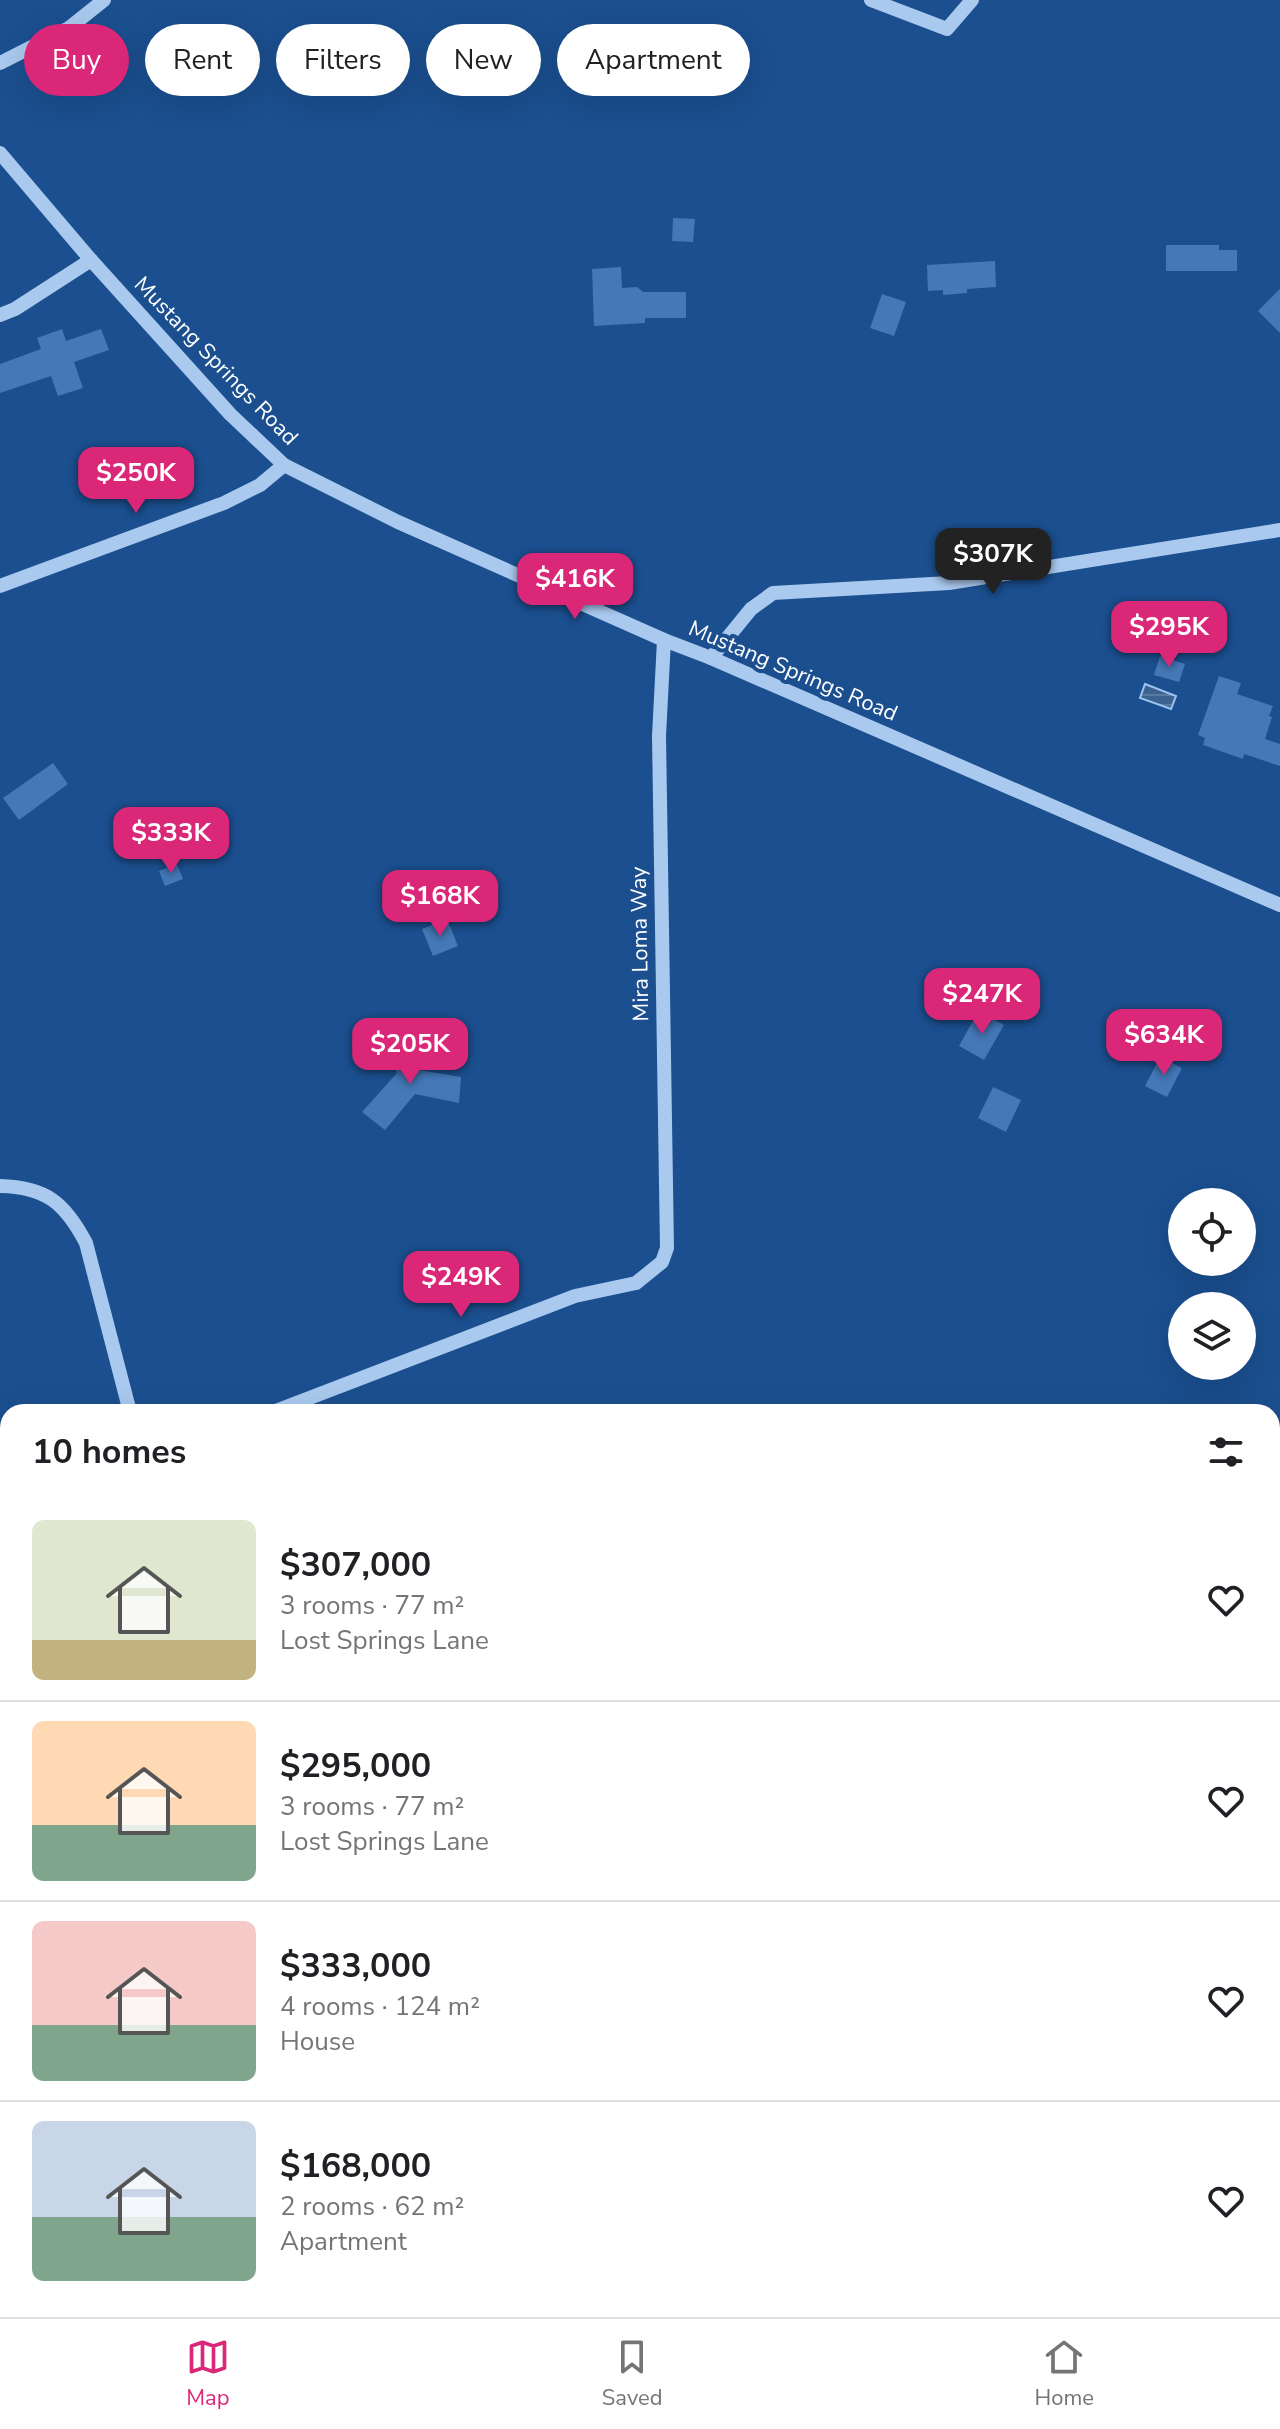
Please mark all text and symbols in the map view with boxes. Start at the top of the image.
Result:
chip: Buy [24,24,129,96]
chip: Rent [145,24,260,96]
chip: Filters [276,24,410,96]
chip: New [426,24,541,96]
chip: Apartment [557,24,750,96]
street label: Mustang Springs Road [127,270,305,452]
pin: $250K [80,447,192,515]
text: $250K [96,455,176,490]
pin: $307K [937,528,1049,596]
text: $307K [953,536,1033,571]
pin: $416K [519,553,631,621]
text: $416K [535,561,615,596]
pin: $295K [1113,601,1225,669]
text: $295K [1129,609,1209,644]
street label: Mustang Springs Road [684,613,902,729]
pin: $333K [115,807,227,875]
text: $333K [131,815,211,850]
street label: Mira Loma Way [624,866,656,1022]
pin: $168K [384,870,496,938]
text: $168K [400,878,480,913]
pin: $247K [926,968,1038,1036]
text: $247K [942,976,1022,1011]
pin: $634K [1108,1009,1220,1077]
text: $634K [1124,1017,1204,1052]
pin: $205K [354,1018,466,1086]
text: $205K [370,1026,450,1061]
map controls [1168,1188,1256,1380]
button: locate [1168,1188,1256,1276]
pin: $249K [405,1251,517,1319]
text: $249K [421,1259,501,1294]
button: layers [1168,1292,1256,1380]
text: 10 homes [32,1429,186,1475]
icon: filters [1204,1430,1248,1474]
text: $307,000 [280,1542,431,1588]
icon: home [96,1552,192,1648]
icon: heart [1204,1578,1248,1622]
text: 3 rooms · 77 m² [280,1588,464,1623]
text: Lost Springs Lane [280,1623,489,1658]
text: $295,000 [280,1743,431,1789]
icon: home [96,1753,192,1849]
icon: heart [1204,1779,1248,1823]
text: 3 rooms · 77 m² [280,1789,464,1824]
text: Lost Springs Lane [280,1824,489,1859]
text: $333,000 [280,1943,431,1989]
icon: home [96,1953,192,2049]
icon: heart [1204,1979,1248,2023]
text: 4 rooms · 124 m² [280,1989,480,2024]
text: House [280,2024,355,2059]
text: $168,000 [280,2143,431,2189]
icon: home [96,2153,192,2249]
icon: heart [1204,2179,1248,2223]
text: 2 rooms · 62 m² [280,2189,464,2224]
text: Apartment [280,2224,407,2259]
tab: Map [186,2335,230,2413]
tab: Saved [602,2335,663,2413]
tab: Home [1035,2335,1094,2413]

